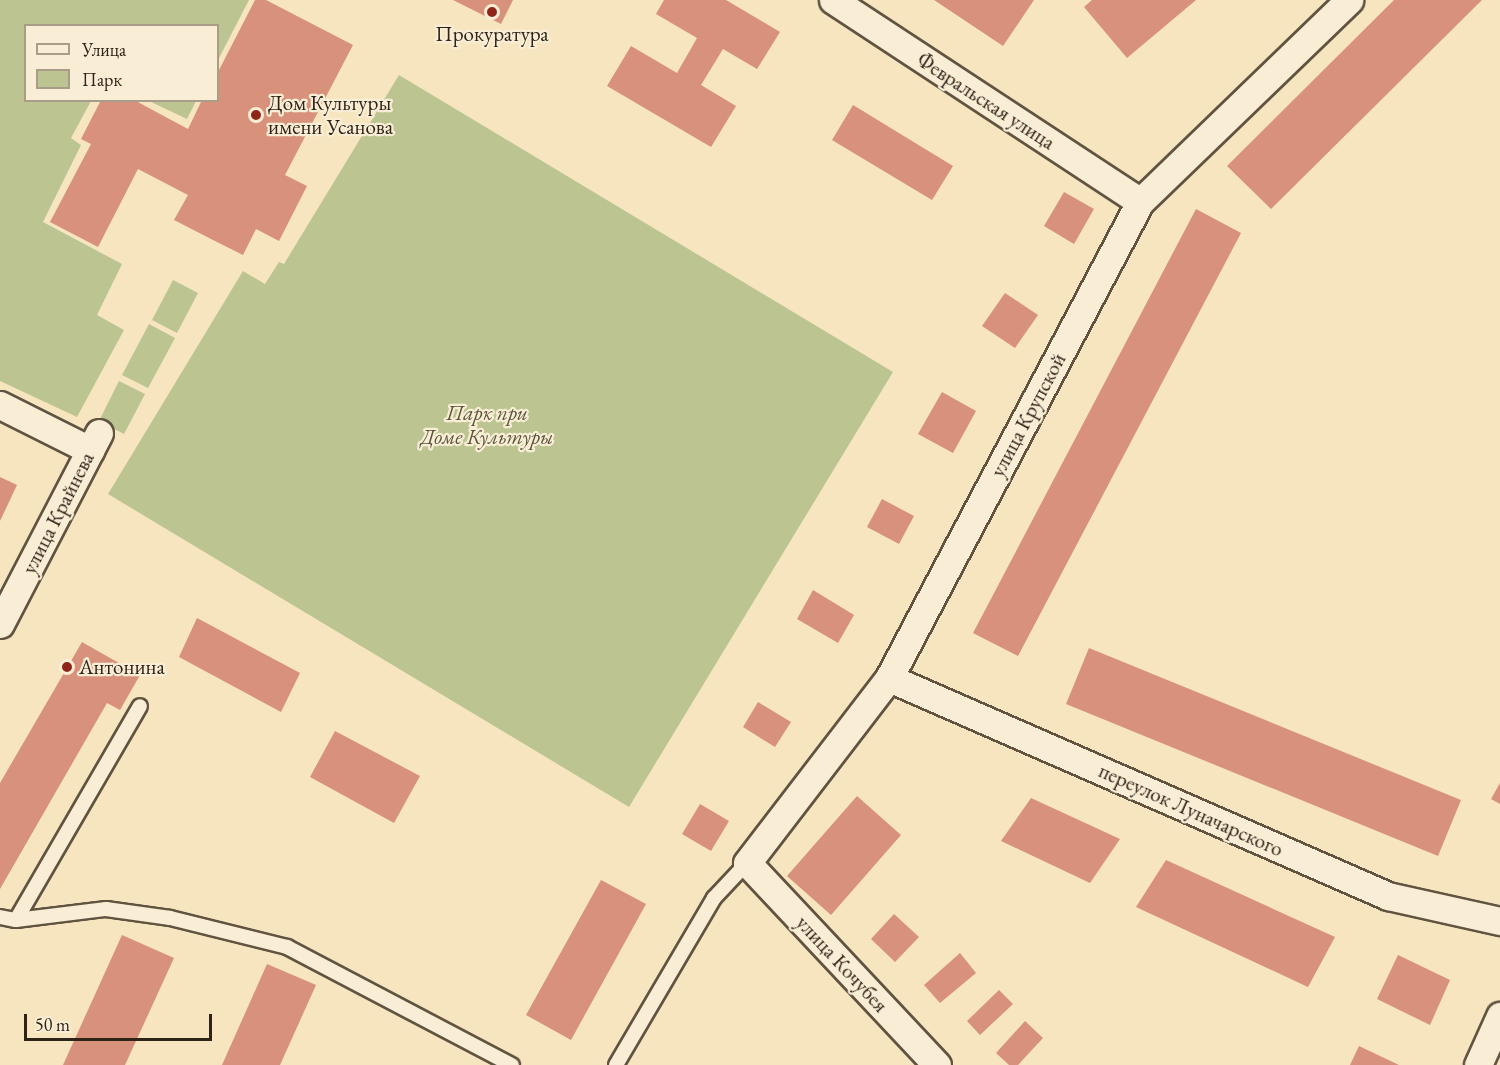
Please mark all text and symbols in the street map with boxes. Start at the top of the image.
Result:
marker: Прокуратура [485,5,499,19]
place label: Прокуратура [435,21,549,47]
legend [24,24,219,102]
text: Улица [82,38,126,61]
street label: Февральская улица [912,47,1060,155]
text: Парк [82,68,122,91]
place label: Дом Культуры имени Усанова [268,90,393,140]
marker: Дом Культуры имени Усанова [249,108,263,122]
street label: улица Крупской [985,349,1071,481]
park label: Парк при Доме Культуры [421,400,553,450]
street label: улица Крайнева [16,448,100,578]
place label: Антонина [79,654,165,680]
marker: Антонина [60,660,74,674]
street label: переулок Луначарского [1095,758,1287,862]
street label: улица Кочубея [791,910,893,1018]
scale bar [27,1002,214,1040]
text: 50 m [35,1013,70,1036]

